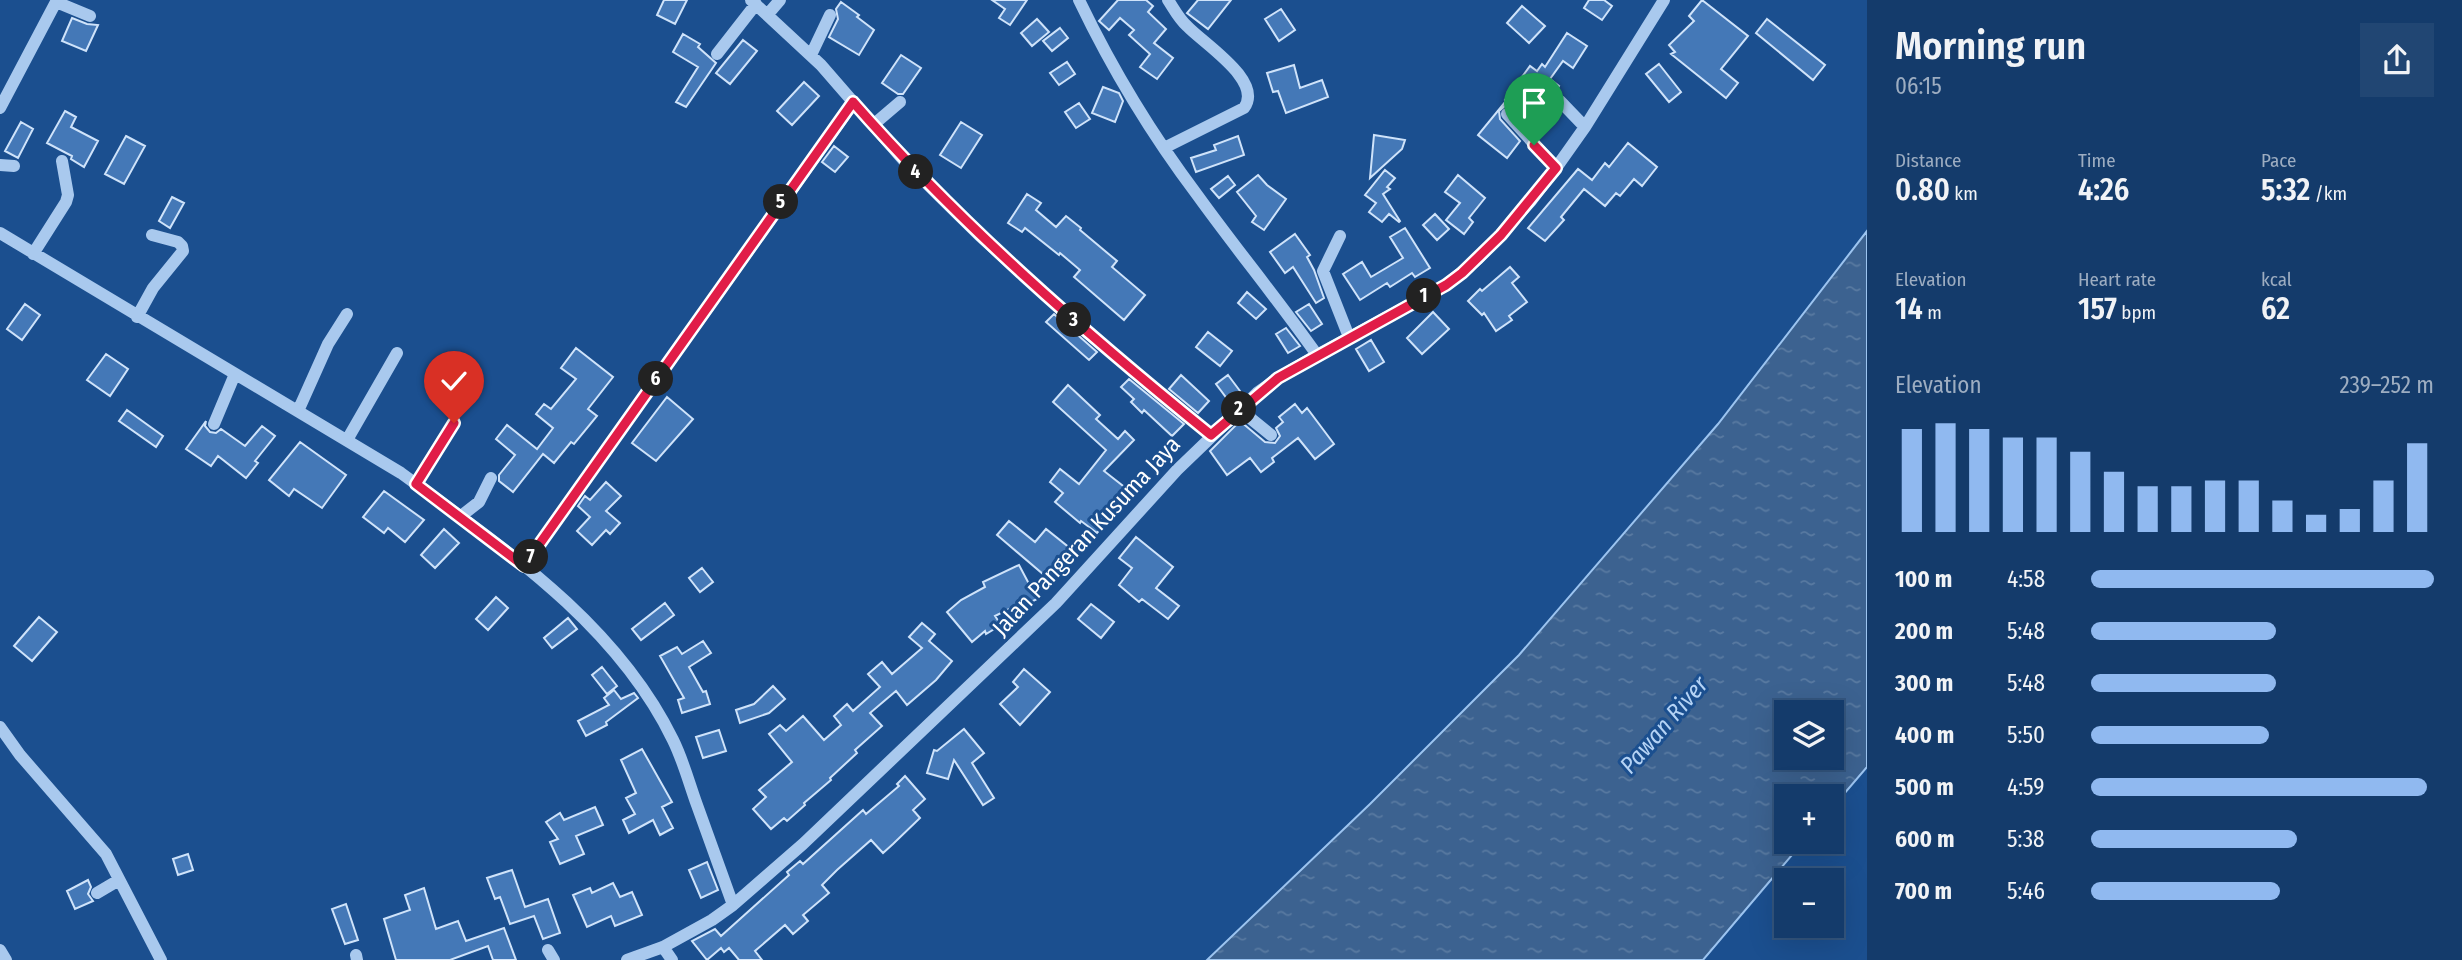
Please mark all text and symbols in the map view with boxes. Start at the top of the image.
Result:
text: Morning run [1895,23,2086,69]
button: share [2360,23,2434,97]
text: 06:15 [1895,72,1942,100]
pin [1504,73,1564,145]
icon: arrive [1515,84,1553,122]
text: Distance [1895,149,1962,172]
text: Time [2078,149,2116,172]
text: Pace [2261,149,2296,172]
pin: 4 [898,154,934,190]
text: 4 [911,160,920,183]
text: 0.80 [1895,172,1950,208]
text: 4:26 [2078,172,2129,208]
text: 5:32 [2261,172,2310,208]
text: km [1950,182,1978,205]
text: /km [2310,182,2347,205]
pin: 5 [764,184,798,220]
text: 5 [776,190,785,213]
text: Elevation [1895,268,1967,291]
text: Heart rate [2078,268,2156,291]
text: kcal [2261,268,2292,291]
pin: 1 [1406,278,1442,314]
text: 1 [1419,284,1428,307]
text: 14 [1895,291,1923,327]
text: 157 [2078,291,2117,327]
text: 62 [2261,291,2290,327]
text: m [1923,301,1942,324]
text: bpm [2117,301,2156,324]
pin: 3 [1056,302,1092,338]
text: 3 [1069,308,1078,331]
pin [424,351,484,423]
icon: check [435,362,473,400]
pin: 6 [638,362,674,396]
text: 6 [651,367,660,390]
text: Elevation [1895,371,1982,399]
text: 239–252 m [2339,371,2434,399]
pin: 2 [1222,392,1256,426]
text: 2 [1234,397,1243,420]
street label: Jalan Pangeran Kusuma Jaya [986,430,1186,642]
pin: 7 [514,540,548,574]
text: 7 [526,545,535,568]
text: 100 m [1895,565,1952,593]
text: 4:58 [2007,565,2045,593]
text: 200 m [1895,617,1953,645]
text: 5:48 [2007,617,2045,645]
text: 300 m [1895,669,1953,697]
text: 5:48 [2007,669,2045,697]
water label: Pawan River [1614,670,1714,779]
map controls [1774,700,1844,938]
button: layers [1774,700,1844,770]
text: 400 m [1895,721,1954,749]
text: 5:50 [2007,721,2045,749]
text: 500 m [1895,773,1954,801]
text: 4:59 [2007,773,2045,801]
button: + [1774,784,1844,854]
text: 600 m [1895,825,1954,853]
text: 5:38 [2007,825,2045,853]
button: − [1774,868,1844,938]
text: 700 m [1895,877,1952,905]
text: 5:46 [2007,877,2045,905]

